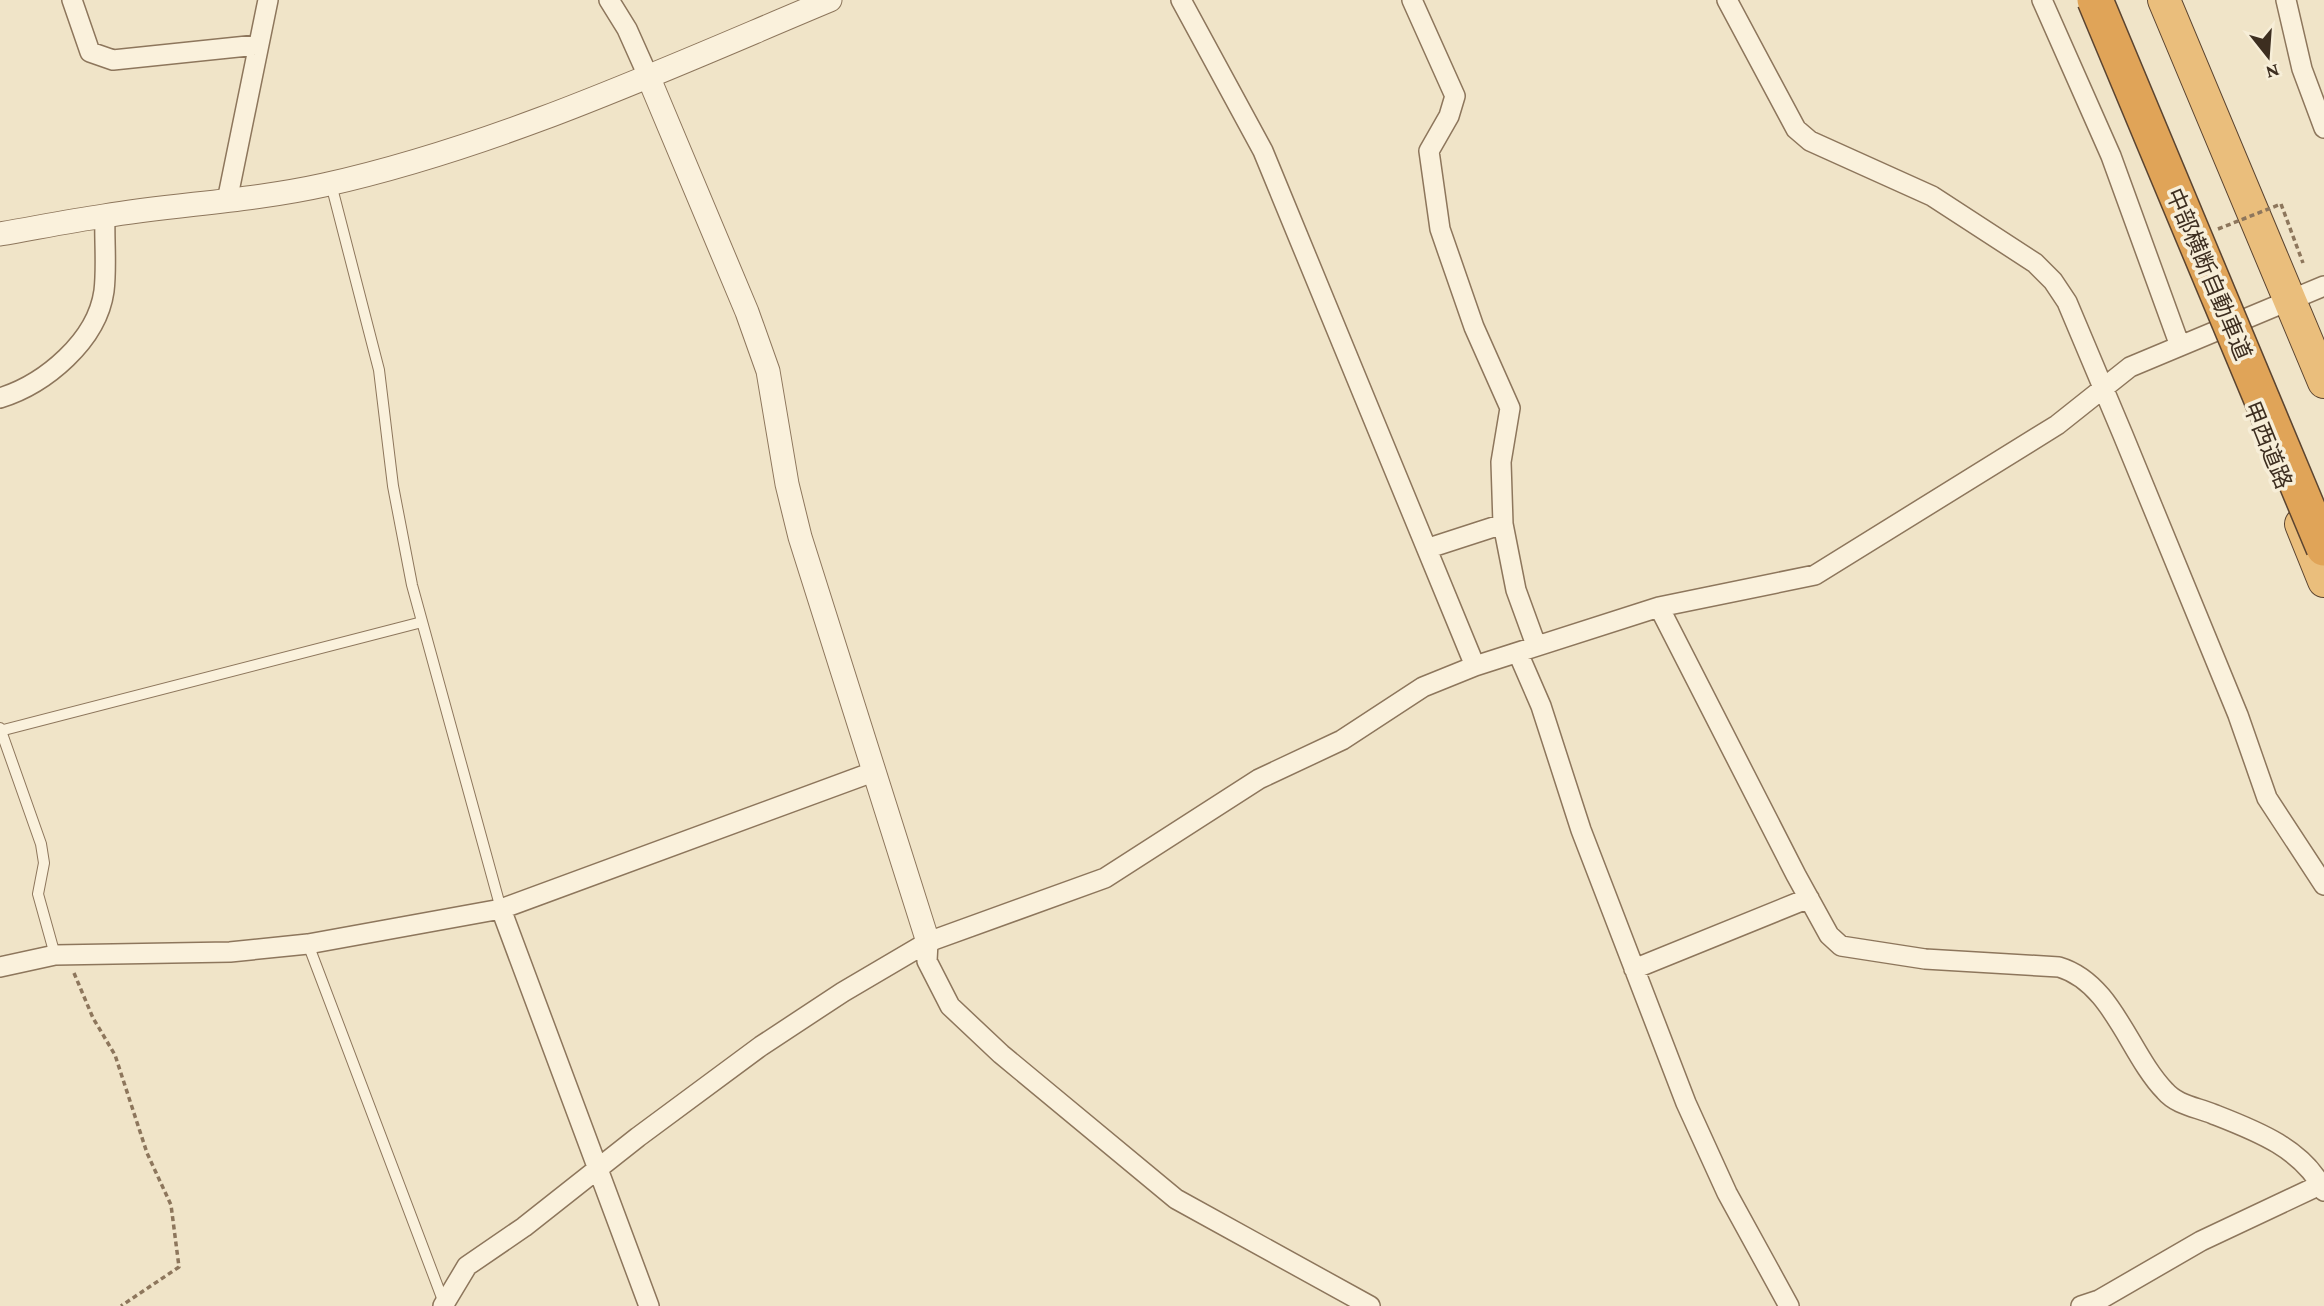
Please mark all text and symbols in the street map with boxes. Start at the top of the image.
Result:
north arrow [2233,21,2303,91]
text: N [2264,60,2282,84]
street label: 中部横断自動車道 [2161,184,2257,364]
street label: 甲西道路 [2239,397,2297,493]

